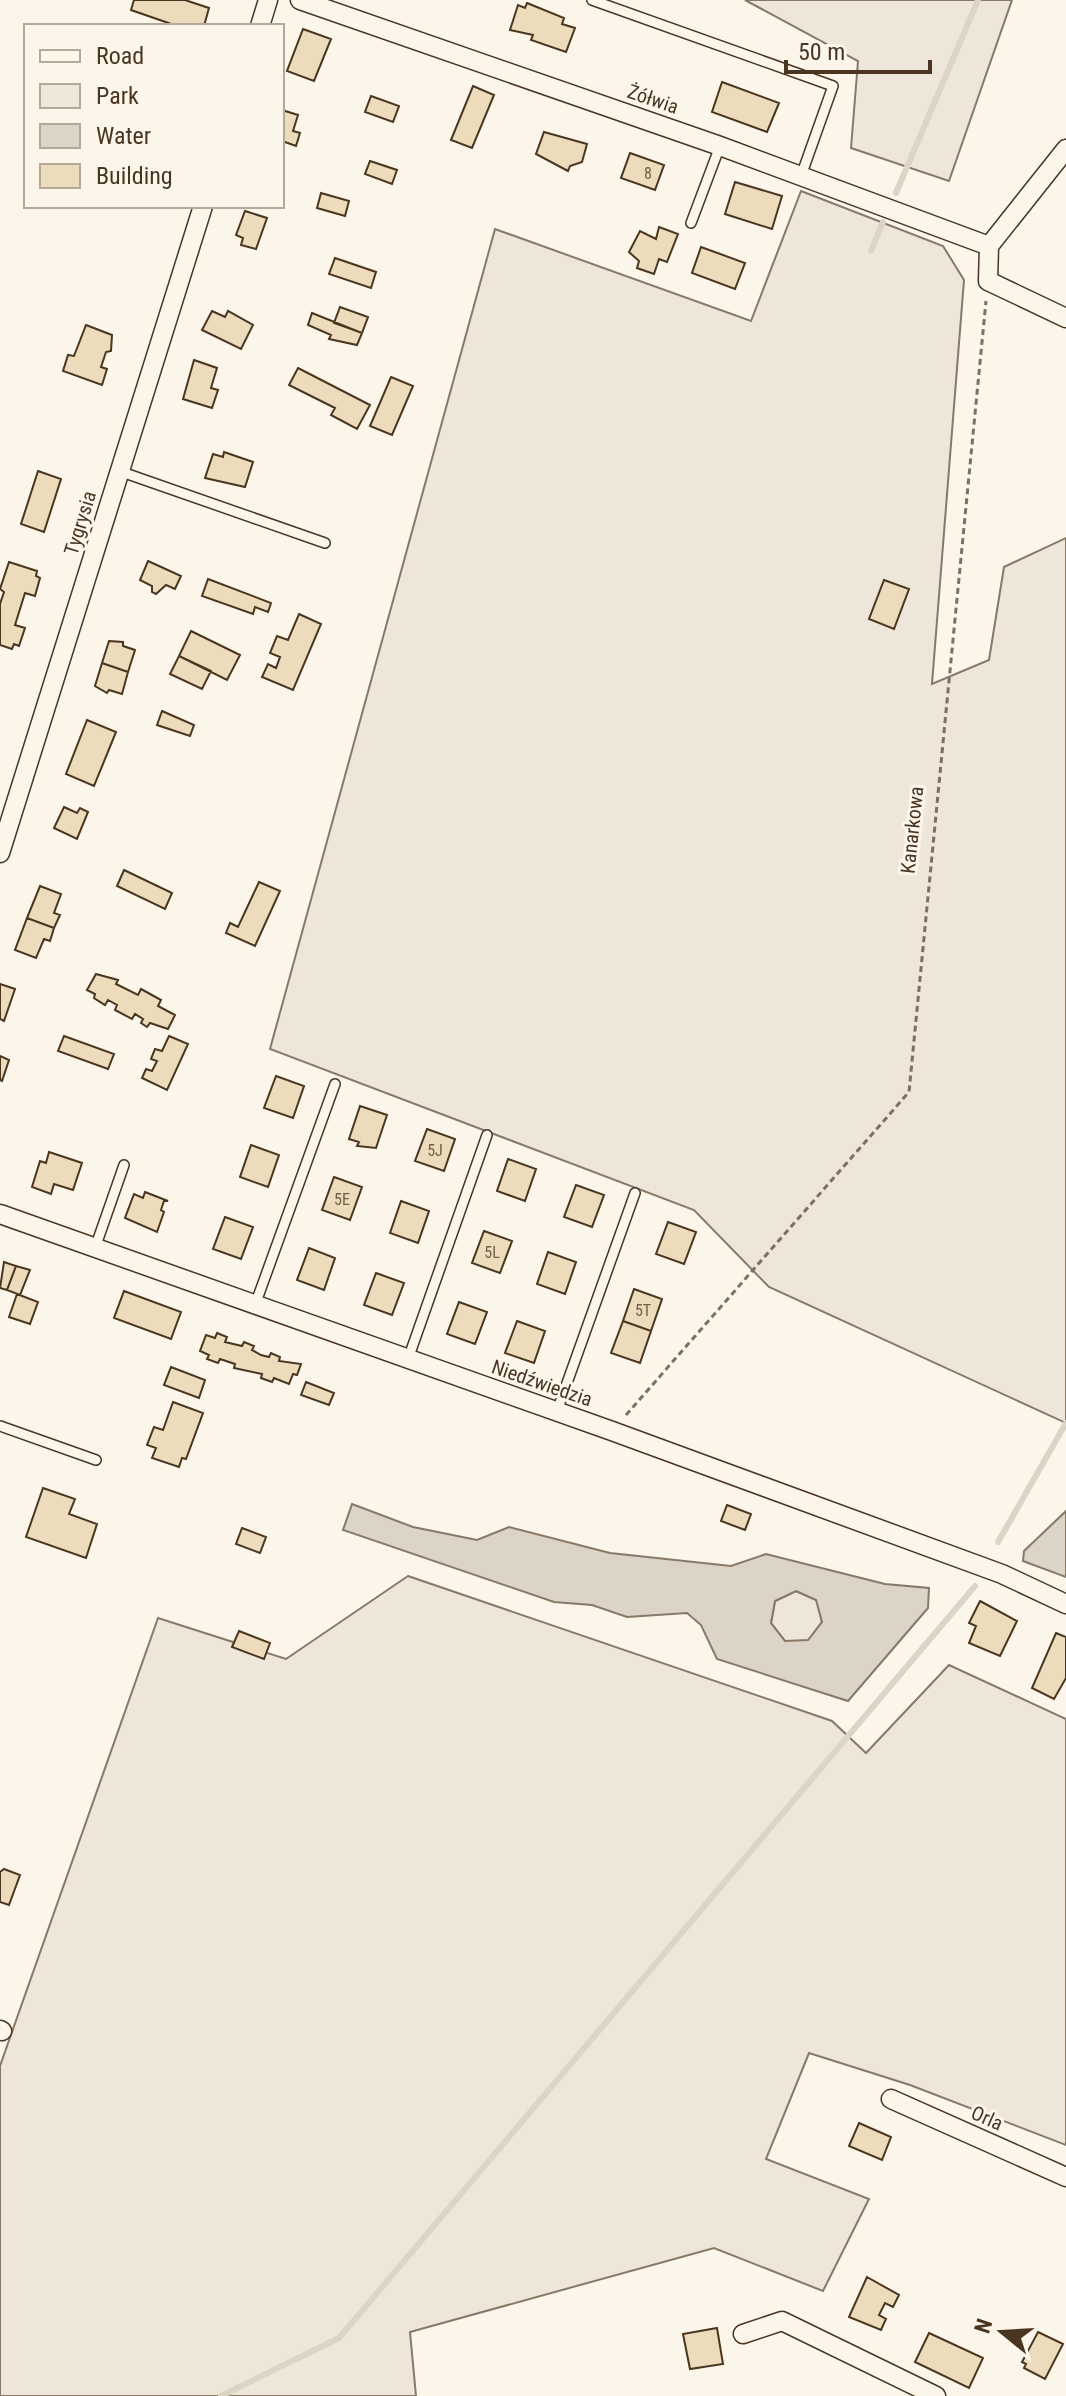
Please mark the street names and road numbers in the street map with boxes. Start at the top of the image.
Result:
street label: Żółwia [624,79,682,119]
street label: Tygrysia [59,488,101,558]
street label: Kanarkowa [895,785,929,875]
street label: Niedźwiedzia [488,1355,596,1411]
street label: Orla [967,2100,1007,2136]

